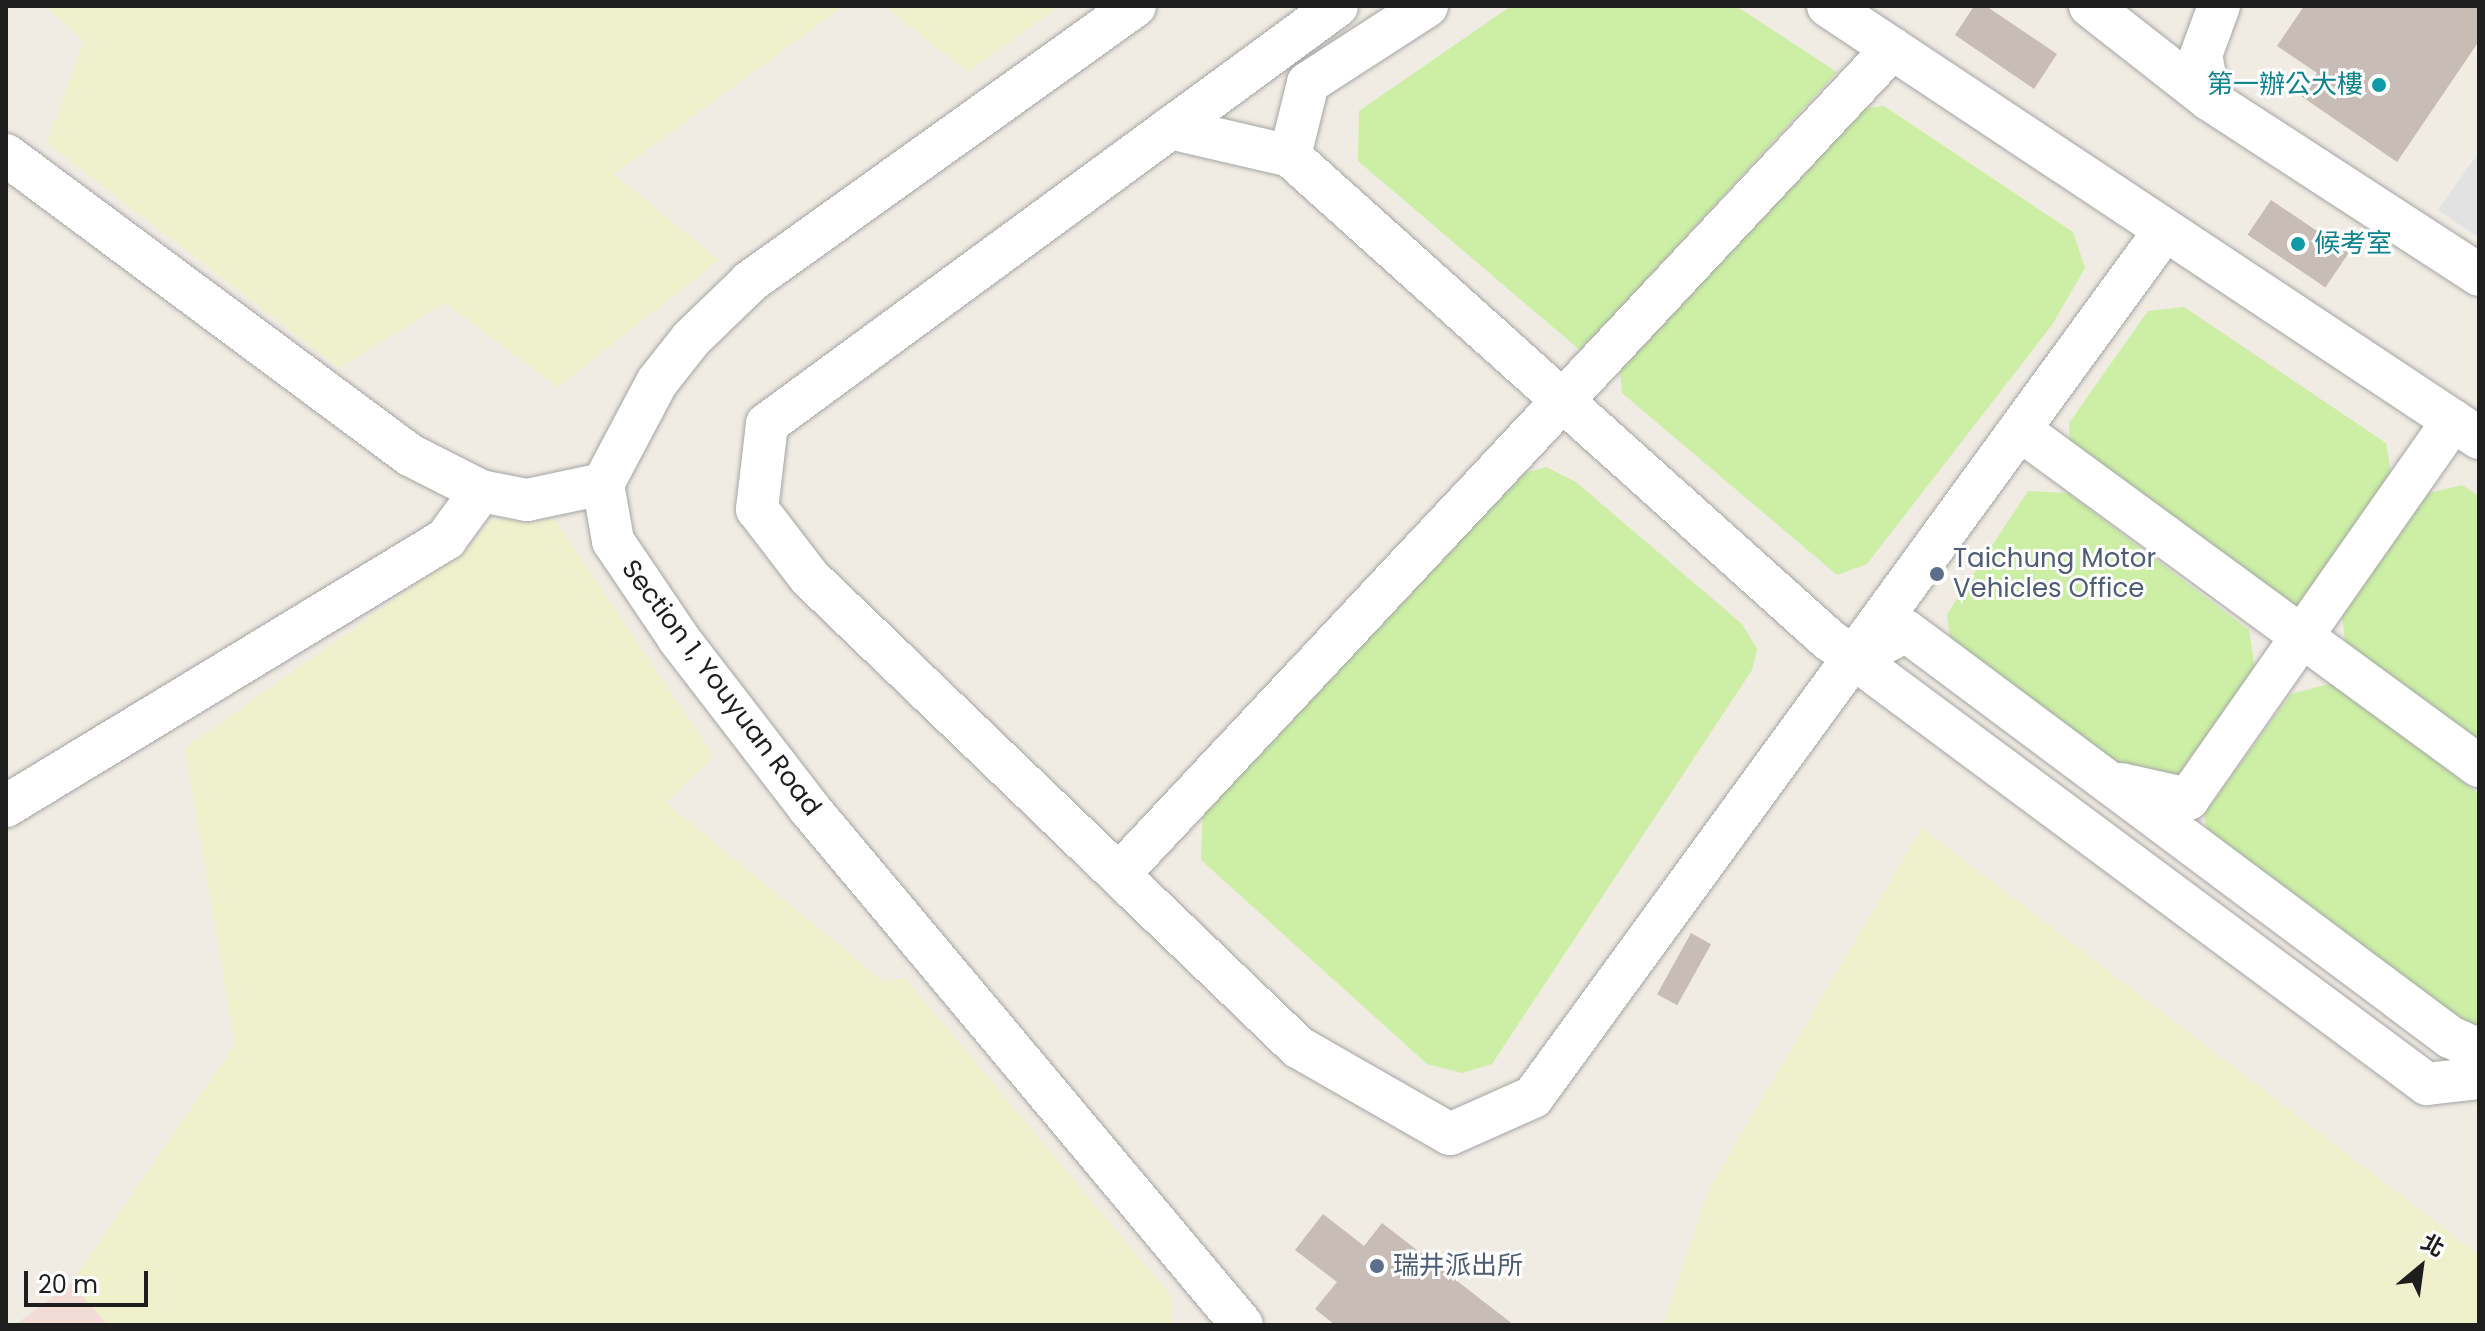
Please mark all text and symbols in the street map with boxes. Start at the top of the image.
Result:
place label: 第一辦公大樓 [2207,69,2363,101]
marker: 第一辦公大樓 [2370,76,2388,94]
place label: 候考室 [2314,228,2392,260]
marker: 候考室 [2289,235,2307,253]
place label: Taichung Motor Vehicles Office [1953,543,2156,604]
street label: Section 1, Youyuan Road [615,554,827,822]
marker: Taichung Motor Vehicles Office [1928,565,1946,583]
north arrow [2381,1227,2461,1307]
text: 北 [2416,1227,2450,1264]
place label: 瑞井派出所 [1393,1250,1523,1282]
scale bar [28,1255,152,1305]
marker: 瑞井派出所 [1368,1257,1386,1275]
text: 20 m [38,1268,98,1301]

